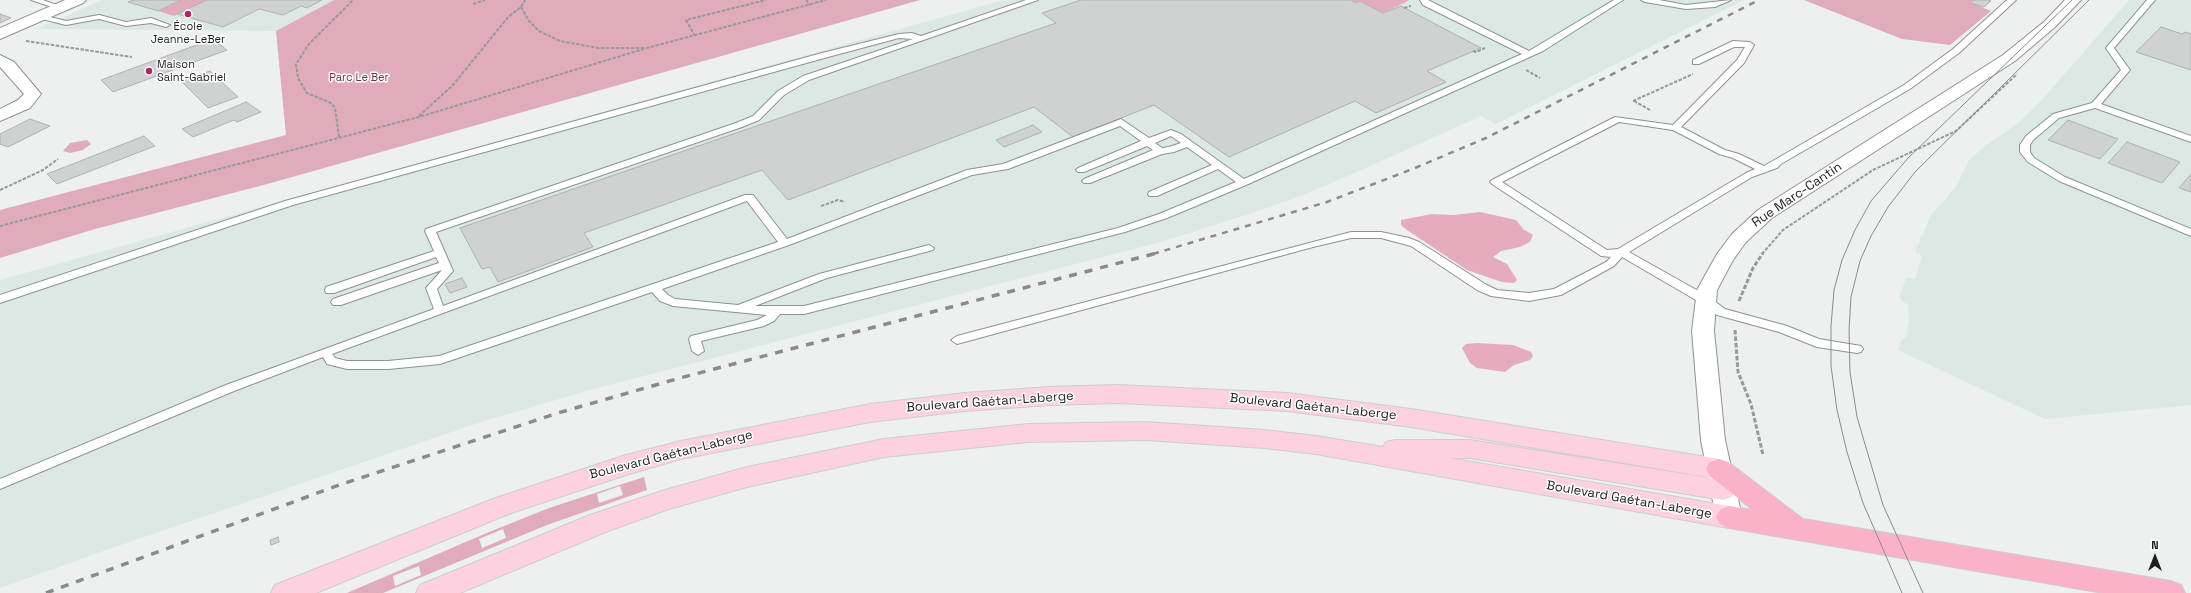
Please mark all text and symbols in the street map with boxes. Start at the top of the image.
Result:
marker: École Jeanne-LeBer [183,9,193,19]
place label: École Jeanne-LeBer [151,20,225,46]
place label: Maison Saint-Gabriel [157,58,226,84]
marker: Maison Saint-Gabriel [144,66,154,76]
park label: Parc Le Ber [329,71,389,85]
street label: Rue Marc-Cantin [1749,159,1845,231]
street label: Boulevard Gaétan-Laberge [906,388,1074,416]
street label: Boulevard Gaétan-Laberge [1229,390,1397,424]
street label: Boulevard Gaétan-Laberge [588,427,754,483]
street label: Boulevard Gaétan-Laberge [1545,478,1713,522]
north arrow [2135,537,2175,577]
text: N [2151,538,2159,552]

